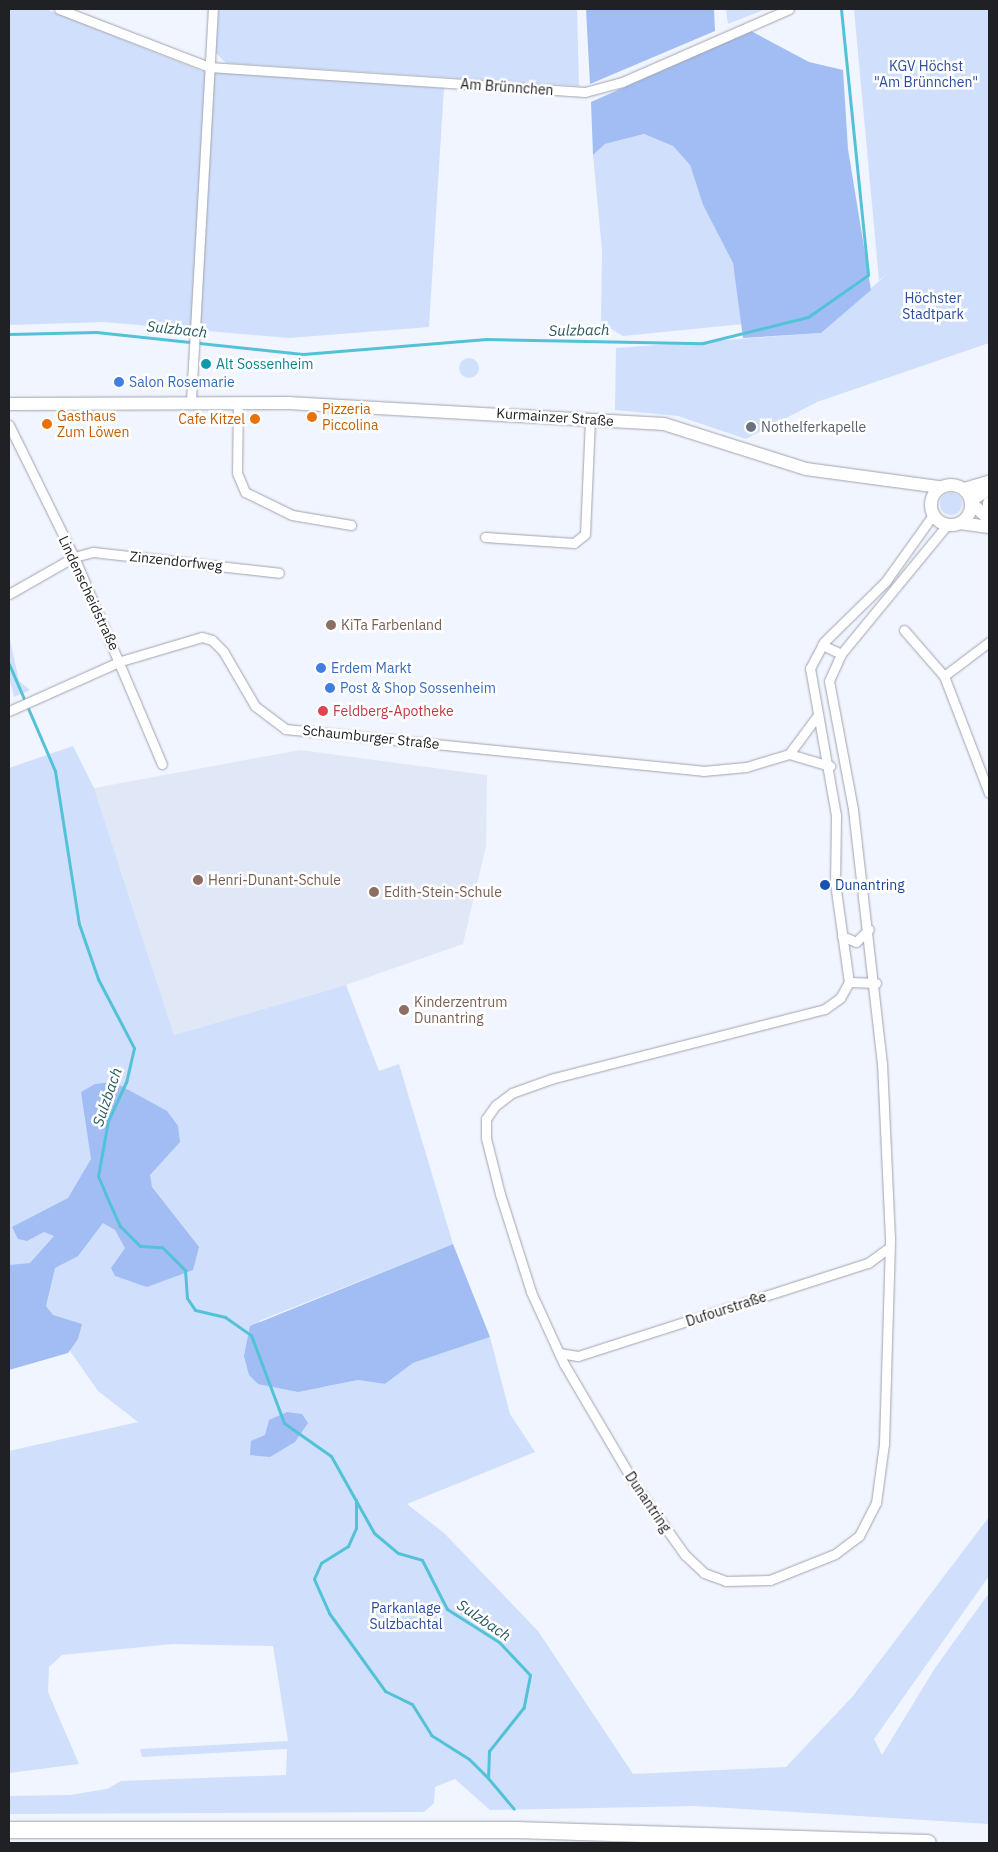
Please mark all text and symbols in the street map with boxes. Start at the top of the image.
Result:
park label: KGV Höchst "Am Brünnchen" [874,58,978,90]
street label: Am Brünnchen [460,75,554,99]
park label: Höchster Stadtpark [902,290,964,322]
water label: Sulzbach [146,317,208,341]
water label: Sulzbach [548,320,610,340]
place label: Alt Sossenheim [216,356,313,372]
marker: Alt Sossenheim [200,358,212,370]
place label: Salon Rosemarie [129,374,235,390]
marker: Salon Rosemarie [113,376,125,388]
place label: Pizzeria Piccolina [322,401,378,434]
street label: Kurmainzer Straße [496,405,614,429]
place label: Gasthaus Zum Löwen [57,408,129,441]
place label: Cafe Kitzel [178,411,245,427]
marker: Pizzeria Piccolina [306,411,318,423]
marker: Cafe Kitzel [249,413,261,425]
marker: Gasthaus Zum Löwen [41,418,53,430]
place label: Nothelferkapelle [761,419,866,435]
marker: Nothelferkapelle [745,421,757,433]
street label: Lindenscheidstraße [55,533,123,653]
street label: Zinzendorfweg [129,548,223,574]
place label: KiTa Farbenland [341,617,442,633]
marker: KiTa Farbenland [325,619,337,631]
place label: Erdem Markt [331,660,412,676]
marker: Erdem Markt [315,662,327,674]
place label: Post & Shop Sossenheim [340,680,496,696]
marker: Post & Shop Sossenheim [324,682,336,694]
place label: Feldberg-Apotheke [333,703,454,719]
marker: Feldberg-Apotheke [317,705,329,717]
street label: Schaumburger Straße [302,721,440,753]
place label: Henri-Dunant-Schule [208,872,341,888]
marker: Henri-Dunant-Schule [192,874,204,886]
place label: Dunantring [835,877,905,893]
marker: Dunantring [819,879,831,891]
place label: Edith-Stein-Schule [384,884,502,900]
marker: Edith-Stein-Schule [368,886,380,898]
place label: Kinderzentrum Dunantring [414,994,507,1026]
marker: Kinderzentrum Dunantring [398,1004,410,1016]
water label: Sulzbach [89,1065,125,1129]
street label: Dufourstraße [684,1288,768,1330]
street label: Dunantring [622,1468,674,1536]
water label: Sulzbach [454,1596,514,1644]
park label: Parkanlage Sulzbachtal [369,1600,443,1632]

